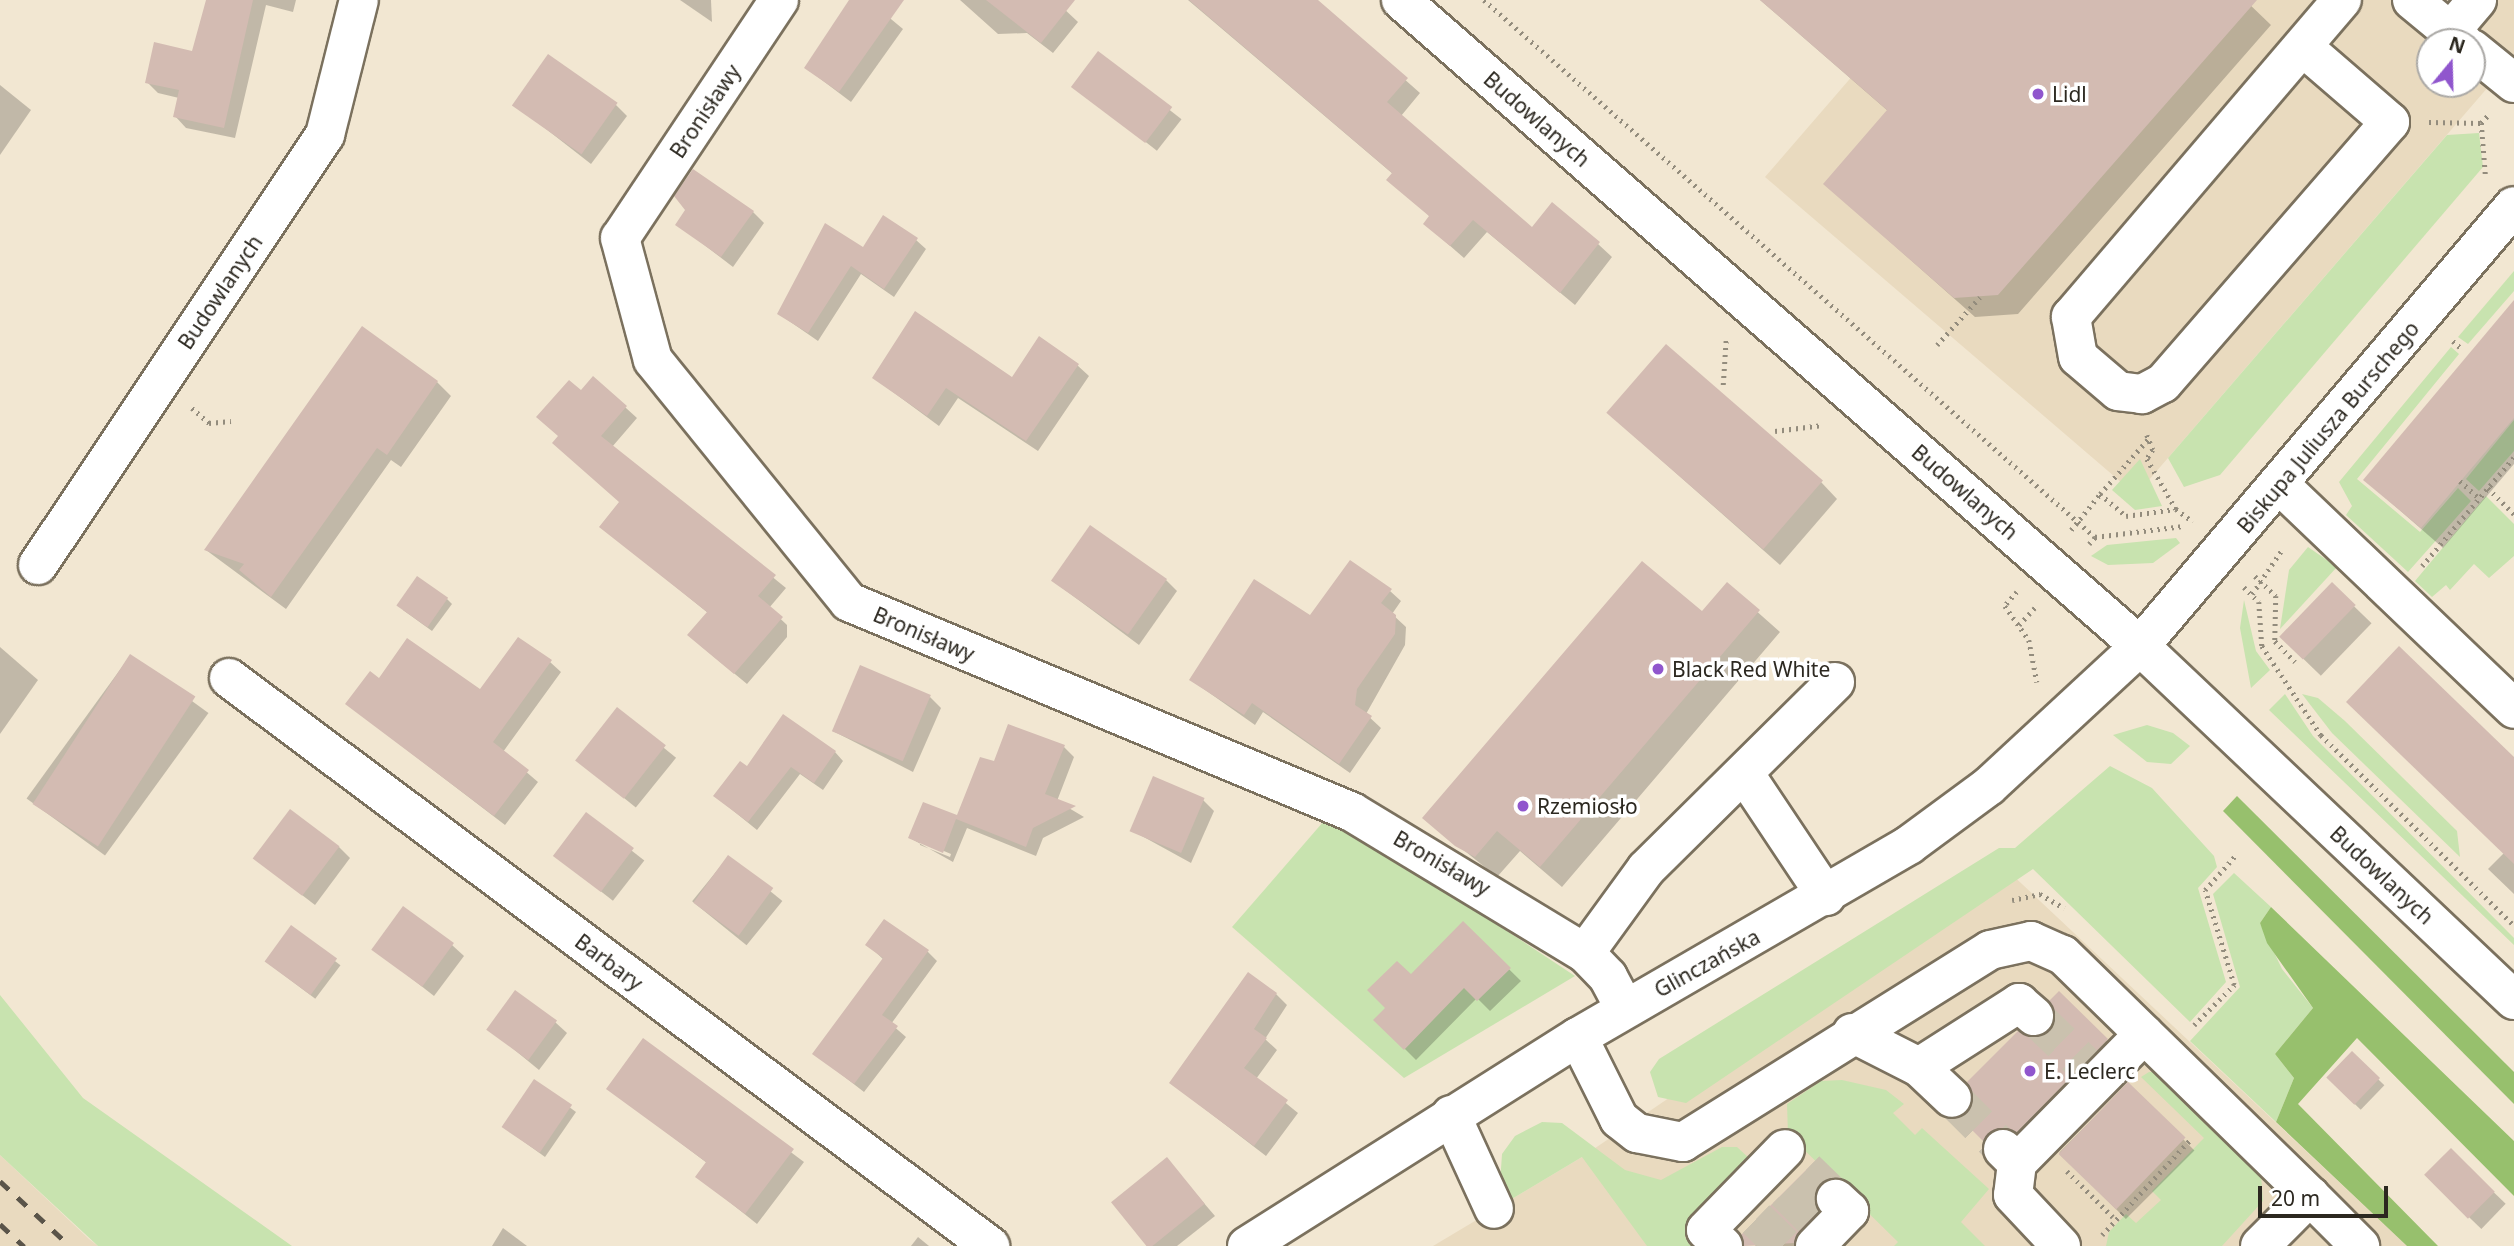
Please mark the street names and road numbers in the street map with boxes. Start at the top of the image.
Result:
street label: Bronisławy [665,59,745,163]
street label: Budowlanych [1479,66,1595,172]
street label: Budowlanych [173,230,267,354]
street label: Biskupa Juliusza Burschego [2232,316,2424,538]
street label: Budowlanych [1907,439,2023,545]
street label: Bronisławy [870,601,978,667]
street label: Budowlanych [2325,821,2439,929]
street label: Bronisławy [1389,825,1495,901]
street label: Glinczańska [1650,924,1764,1002]
street label: Barbary [570,928,648,996]

